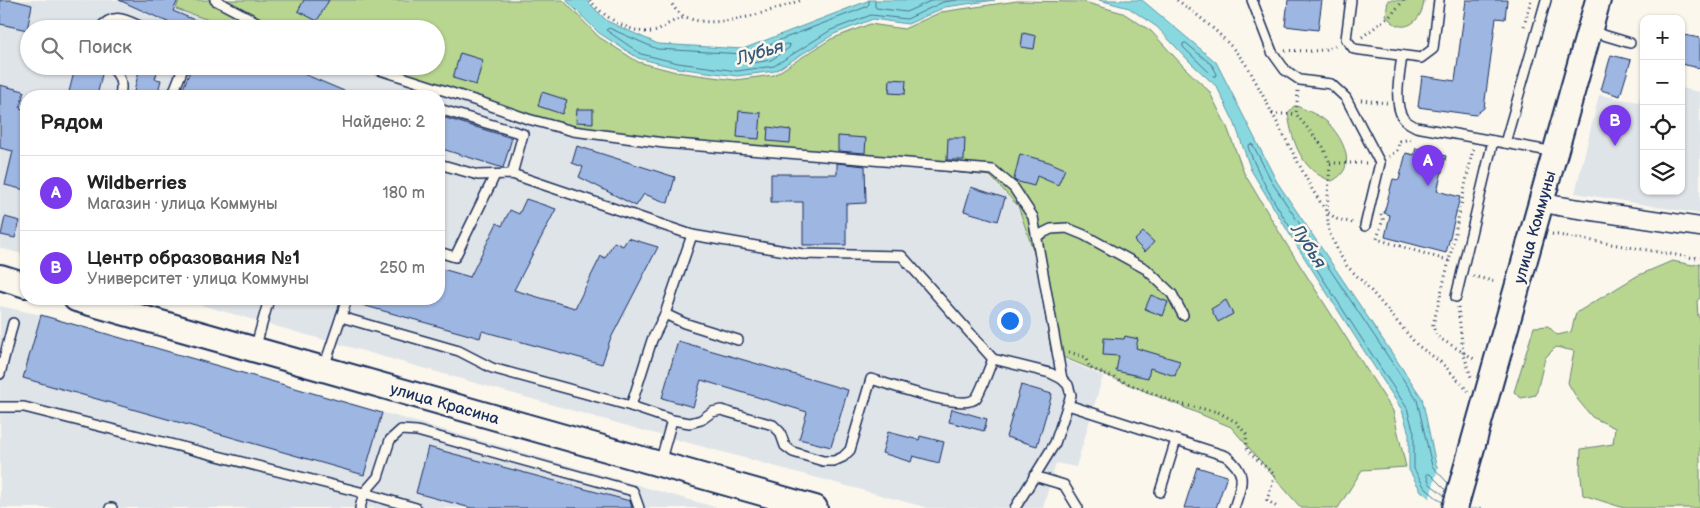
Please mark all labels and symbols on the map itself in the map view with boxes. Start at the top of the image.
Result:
water label: Лубья [733,36,786,70]
pin: B [1599,105,1631,146]
pin: A [1412,145,1444,186]
street label: улица Коммуны [1510,169,1561,286]
water label: Лубья [1286,219,1331,272]
your location [997,308,1023,334]
street label: улица Красина [388,380,502,429]

